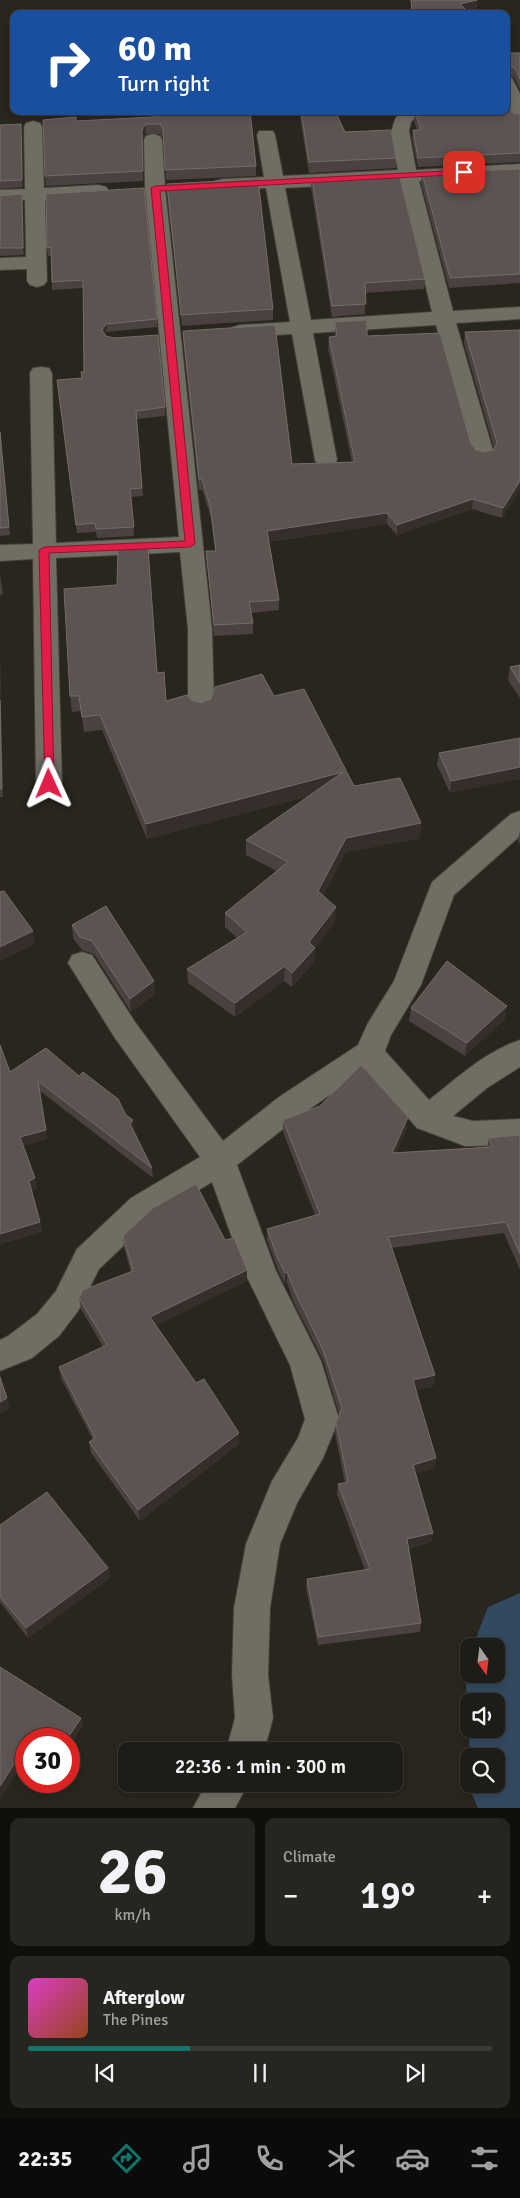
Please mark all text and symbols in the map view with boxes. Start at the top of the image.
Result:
text: 60 m [118,27,192,70]
icon: right [35,30,100,95]
text: Turn right [118,70,210,97]
pin [443,151,485,193]
icon: arrive [450,158,478,186]
position arrow [22,757,74,809]
north arrow [460,1638,505,1682]
map controls [460,1638,505,1793]
button: sound [460,1693,505,1738]
speed limit sign: 30 [15,1728,80,1793]
button: search [460,1748,505,1793]
text: 22:36 · 1 min · 300 m [175,1755,346,1779]
text: 26 [97,1832,168,1912]
text: Climate [283,1847,336,1867]
text: 19° [360,1872,415,1919]
text: − [283,1879,298,1913]
text: + [477,1879,492,1913]
text: km/h [114,1905,151,1925]
text: Afterglow [103,1986,185,2010]
text: The Pines [103,2010,168,2030]
icon: previous [91,2059,119,2087]
icon: pause [246,2059,274,2087]
icon: next [401,2059,429,2087]
icon: directions [109,2141,144,2176]
icon: music [180,2141,215,2176]
icon: phone [252,2141,287,2176]
icon: climate [324,2141,359,2176]
icon: car [395,2141,430,2176]
icon: filters [467,2141,502,2176]
text: 22:35 [18,2145,72,2172]

